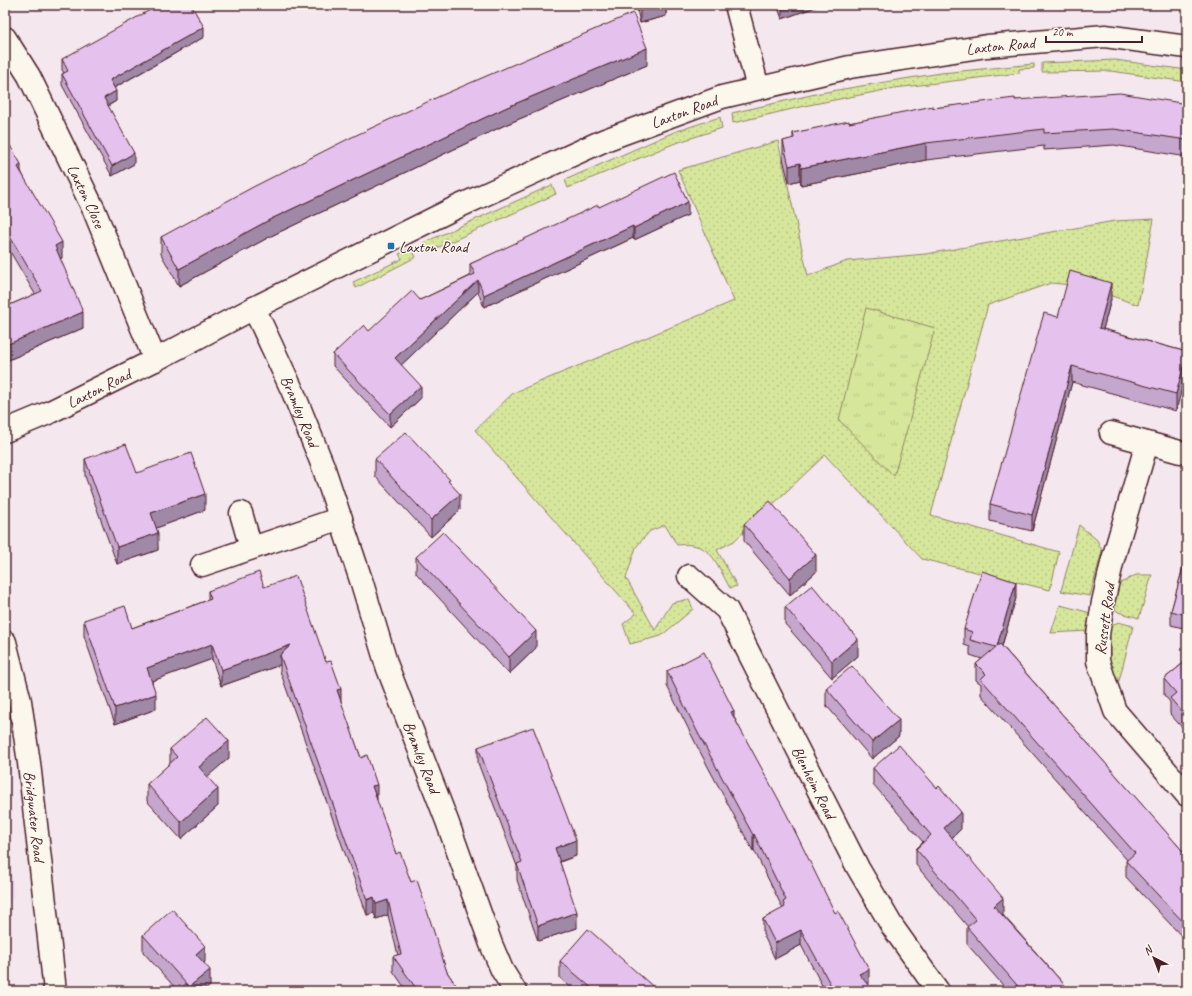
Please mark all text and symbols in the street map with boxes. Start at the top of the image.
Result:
scale bar [1046,18,1142,44]
text: 20 m [1052,24,1074,40]
street label: Laxton Road [965,33,1038,60]
street label: Laxton Road [648,90,722,133]
street label: Laxton Close [62,161,110,233]
place label: Laxton Road [399,237,470,257]
marker: Laxton Road [386,241,396,251]
street label: Laxton Road [64,363,137,413]
street label: Bramley Road [276,372,324,453]
street label: Russett Road [1090,579,1120,656]
street label: Bramley Road [398,719,445,799]
street label: Blenheim Road [787,743,841,825]
street label: Bridgwater Road [19,770,49,865]
north arrow [1134,938,1174,978]
text: N [1140,942,1156,958]

